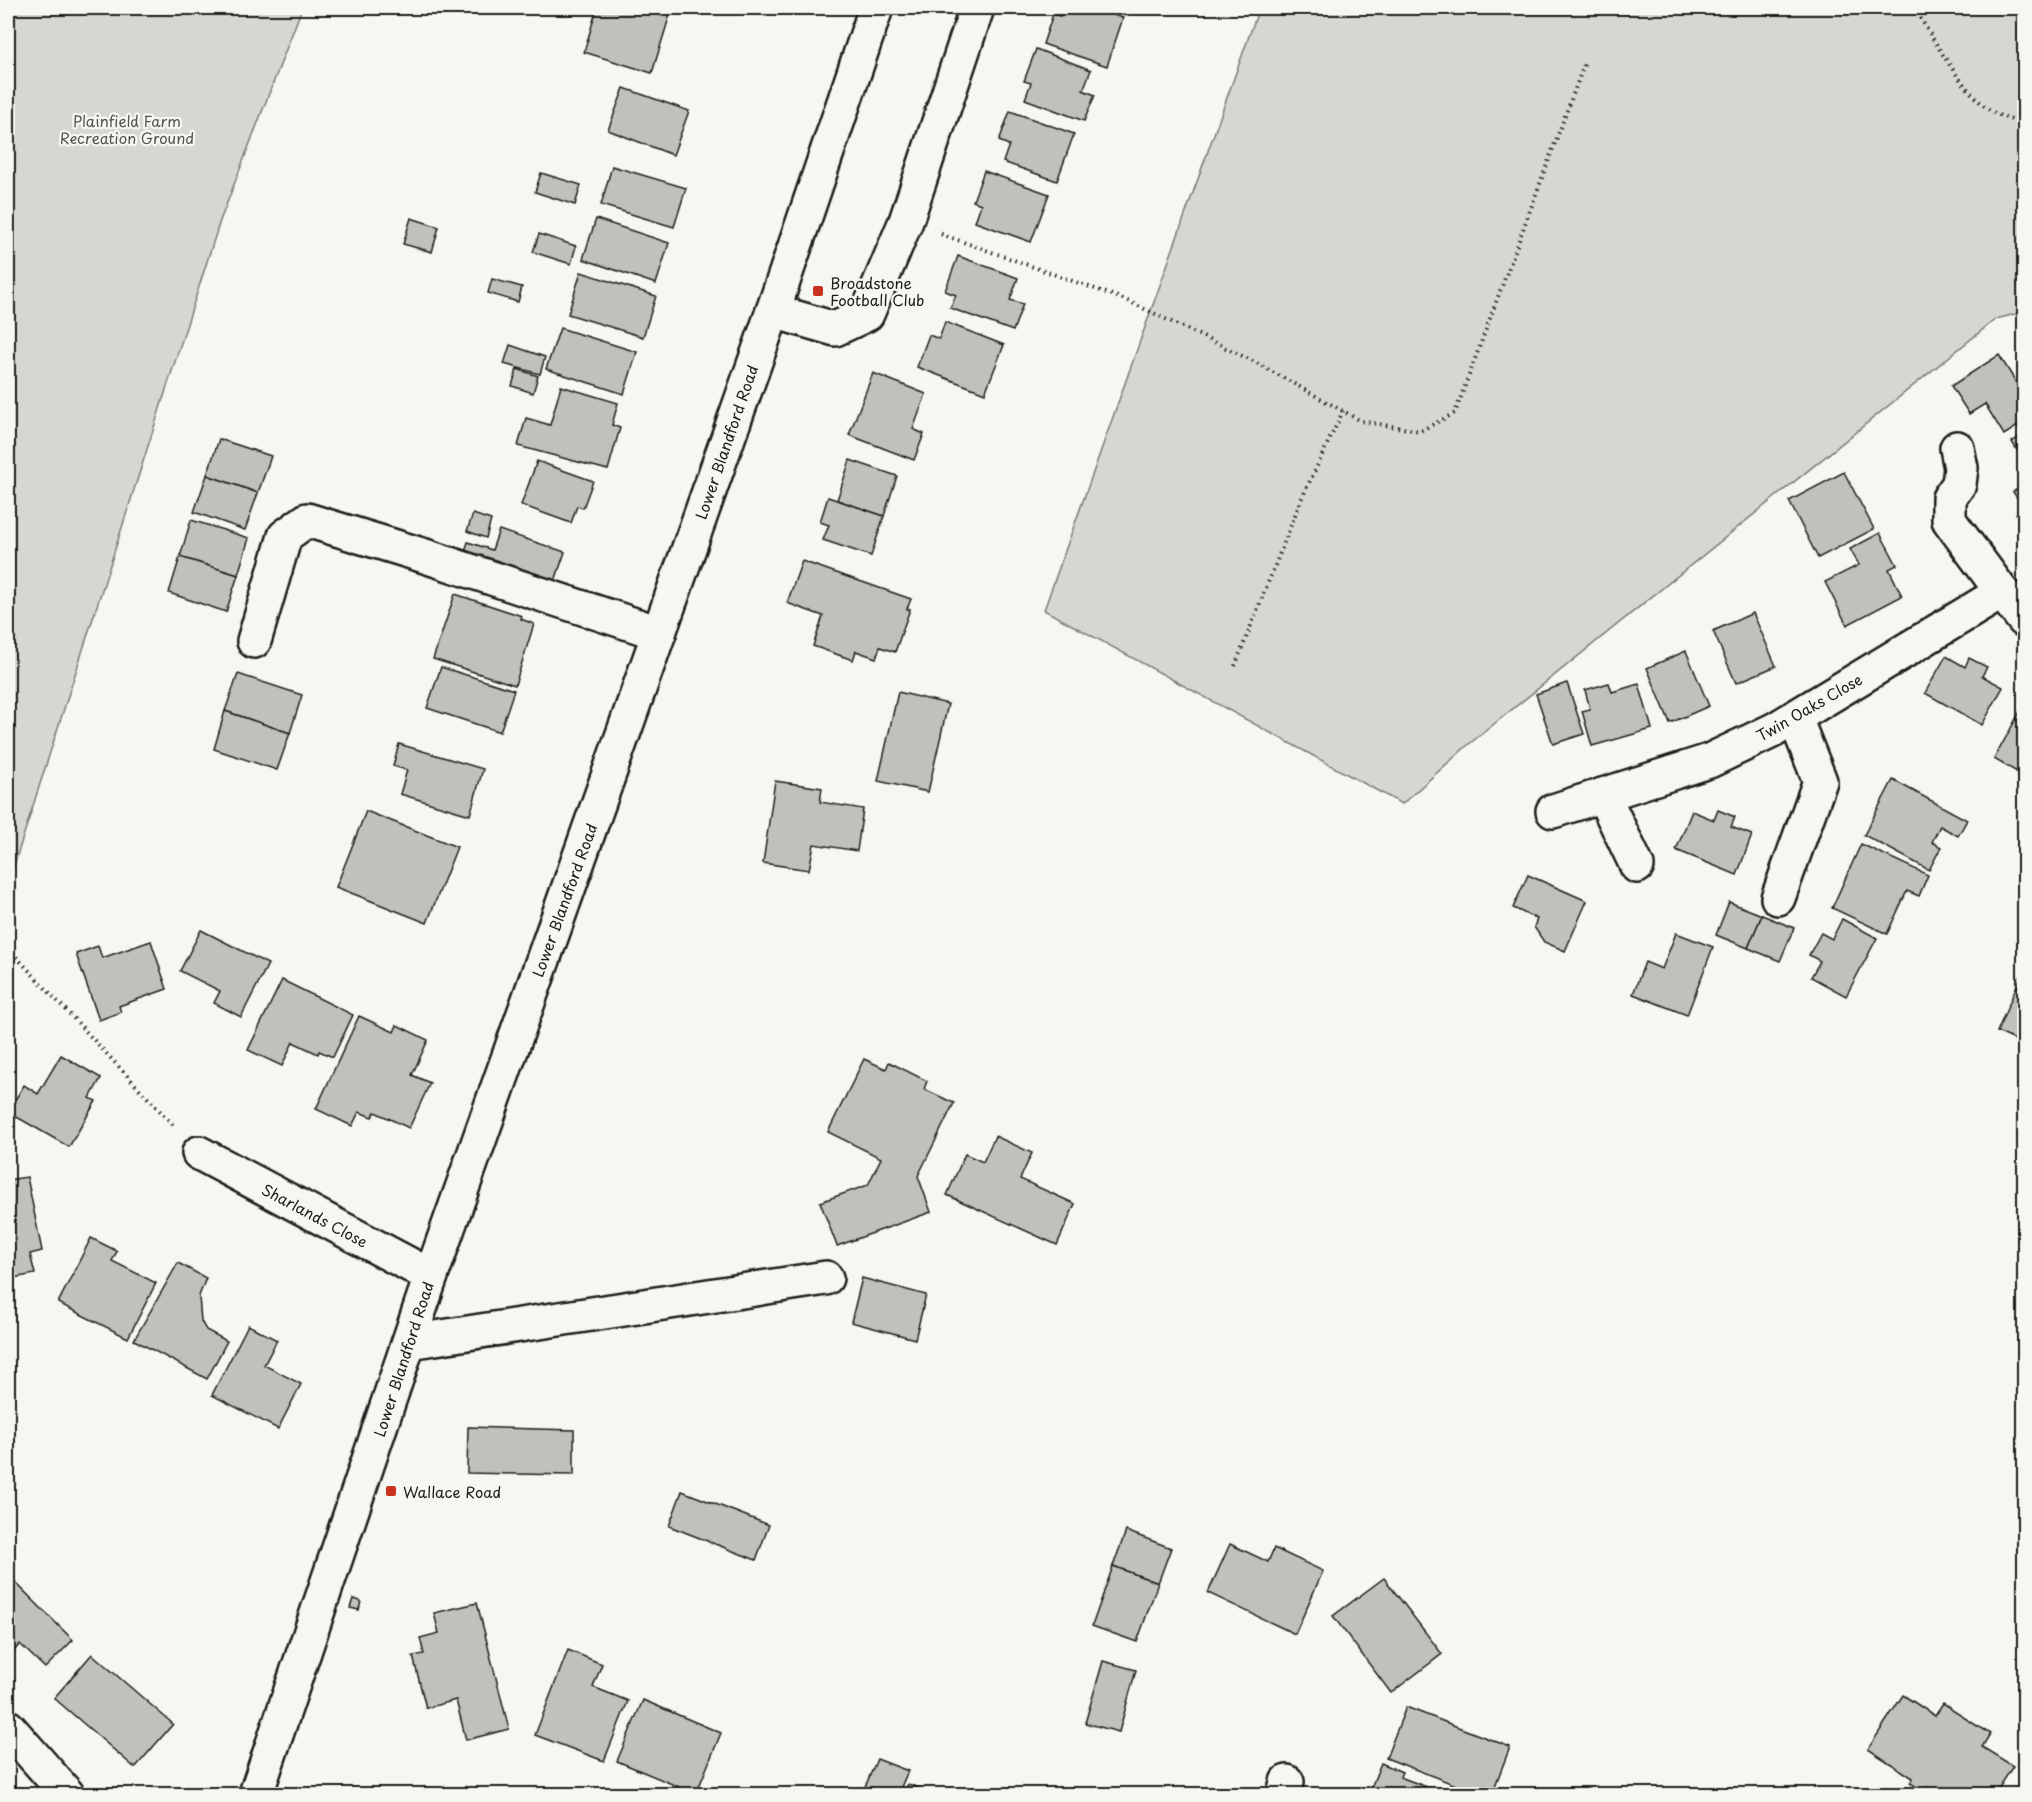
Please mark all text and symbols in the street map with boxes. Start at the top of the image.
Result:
park label: Plainfield Farm Recreation Ground [60,109,194,149]
place label: Broadstone Football Club [830,271,924,311]
marker: Broadstone Football Club [811,284,825,298]
street label: Lower Blandford Road [689,362,763,522]
street label: Twin Oaks Close [1752,667,1866,747]
street label: Lower Blandford Road [526,820,602,980]
street label: Sharlands Close [258,1177,372,1253]
street label: Lower Blandford Road [367,1279,439,1439]
place label: Wallace Road [403,1480,501,1503]
marker: Wallace Road [384,1484,398,1498]

